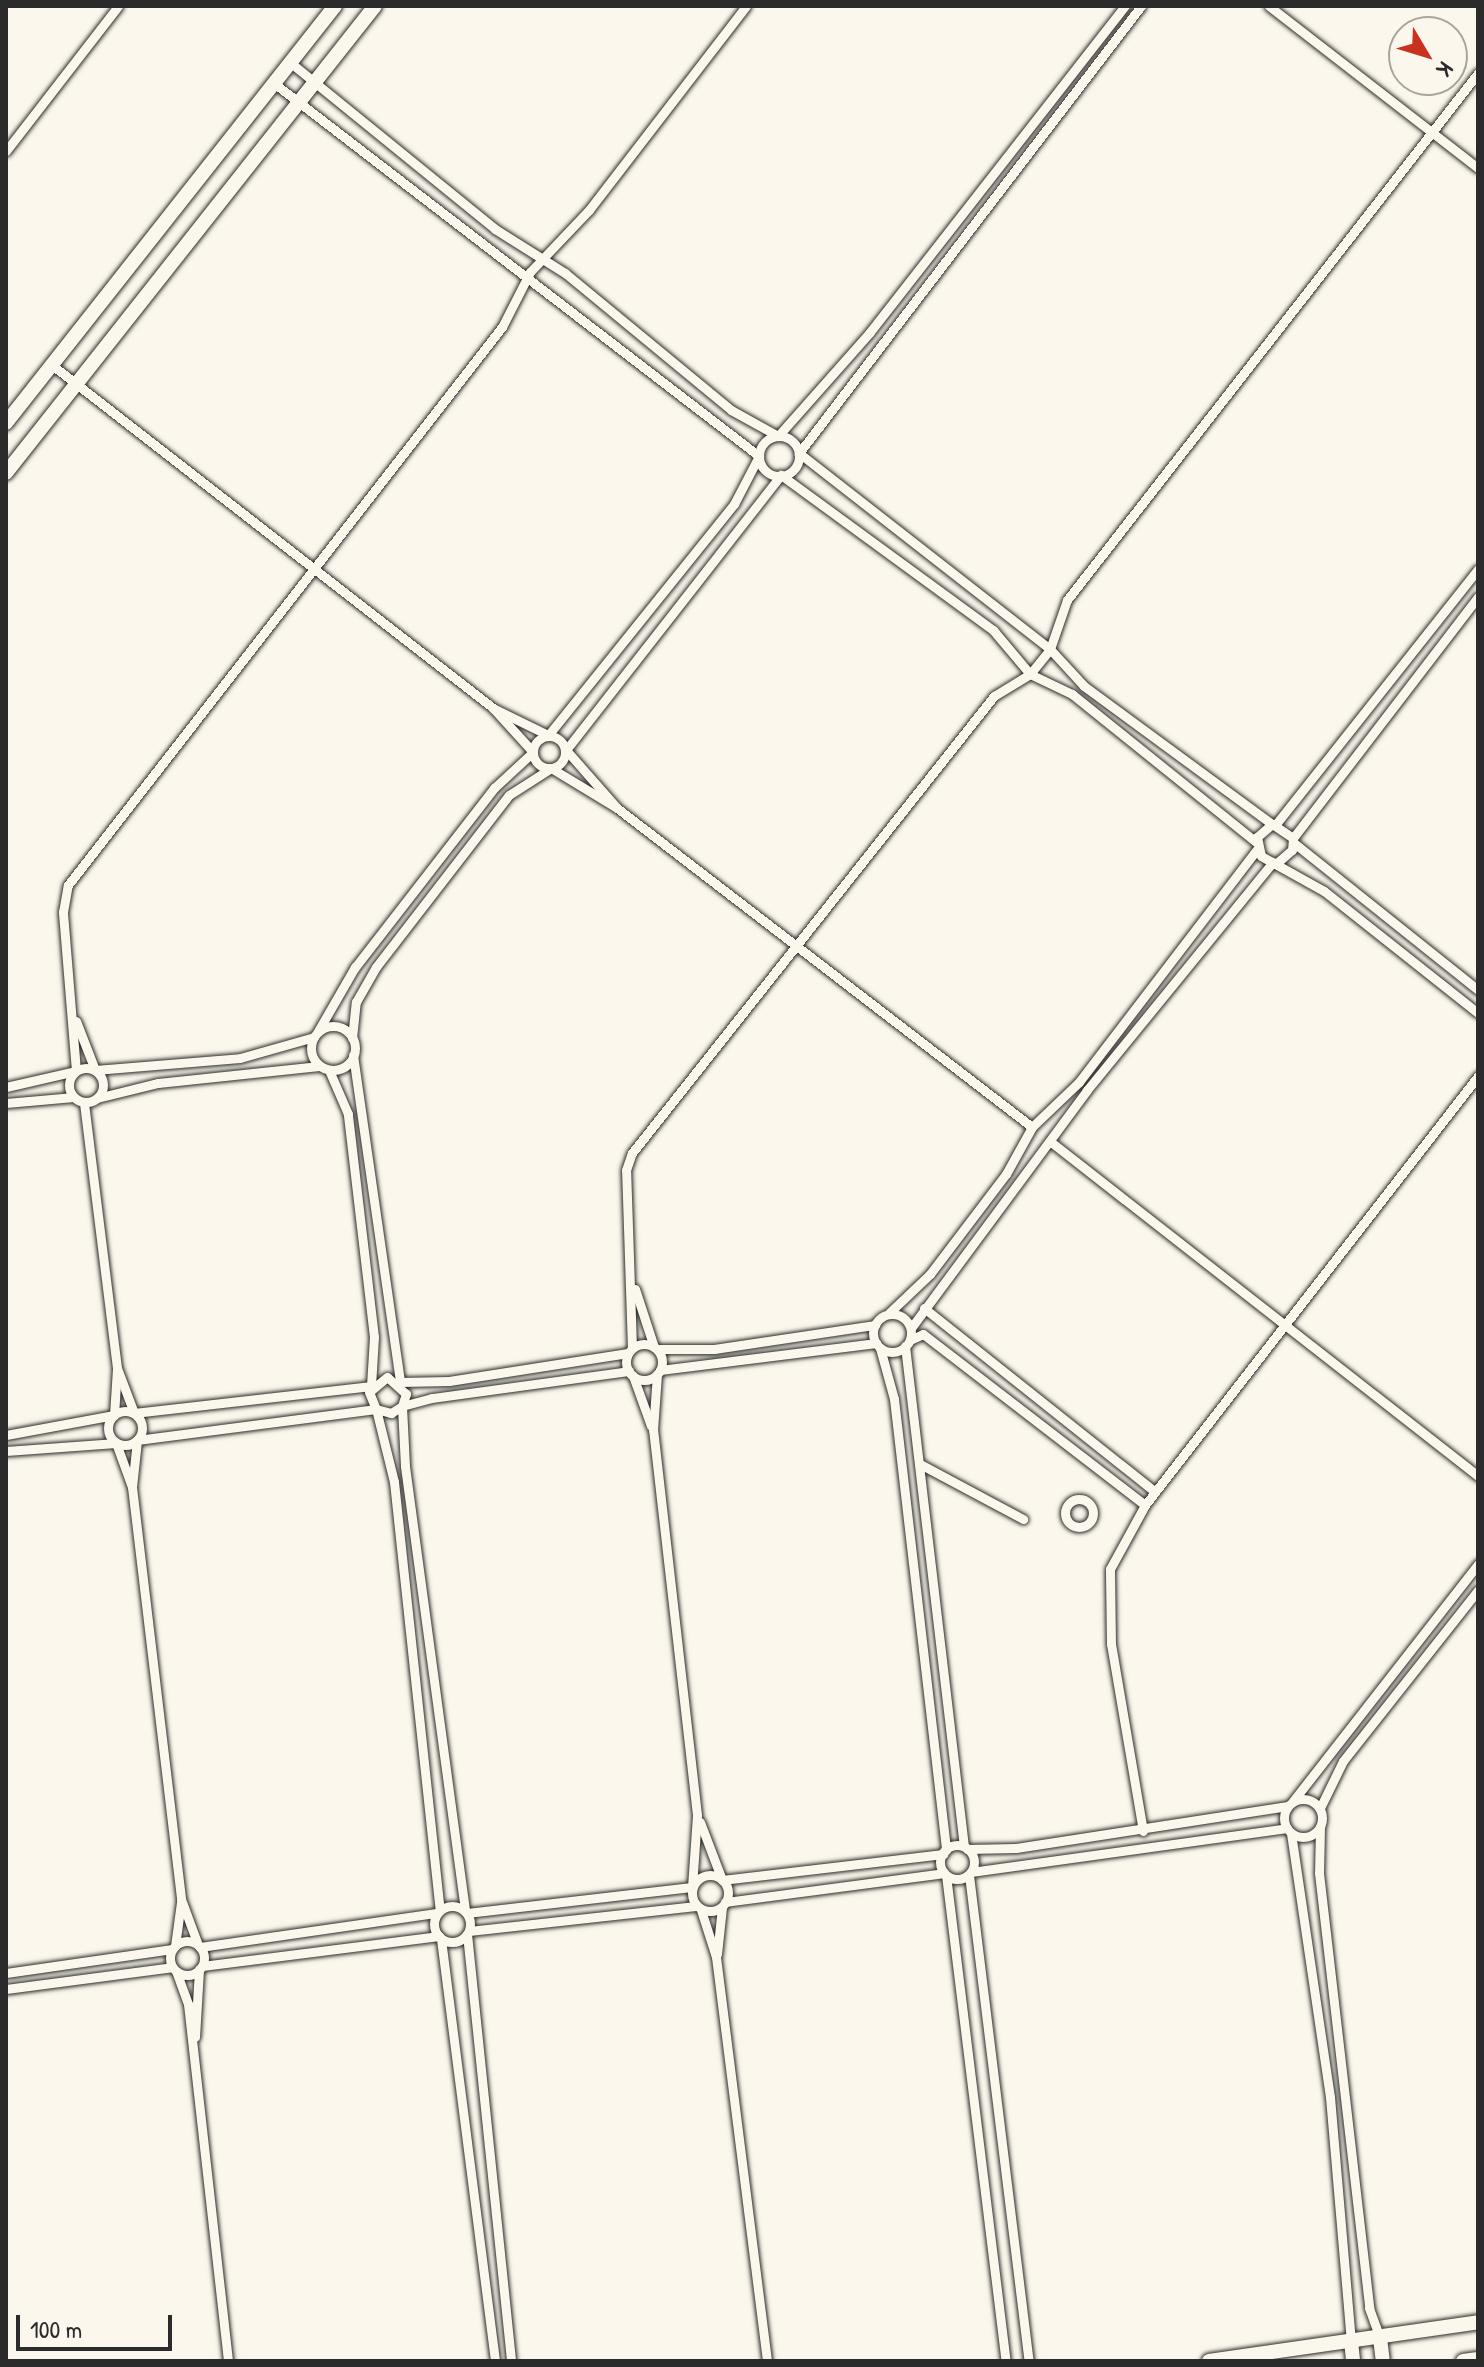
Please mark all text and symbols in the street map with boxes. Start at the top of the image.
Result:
north arrow [1388,16,1468,96]
text: K [1430,56,1461,83]
scale bar [20,2299,176,2349]
text: 100 m [30,2313,82,2345]

